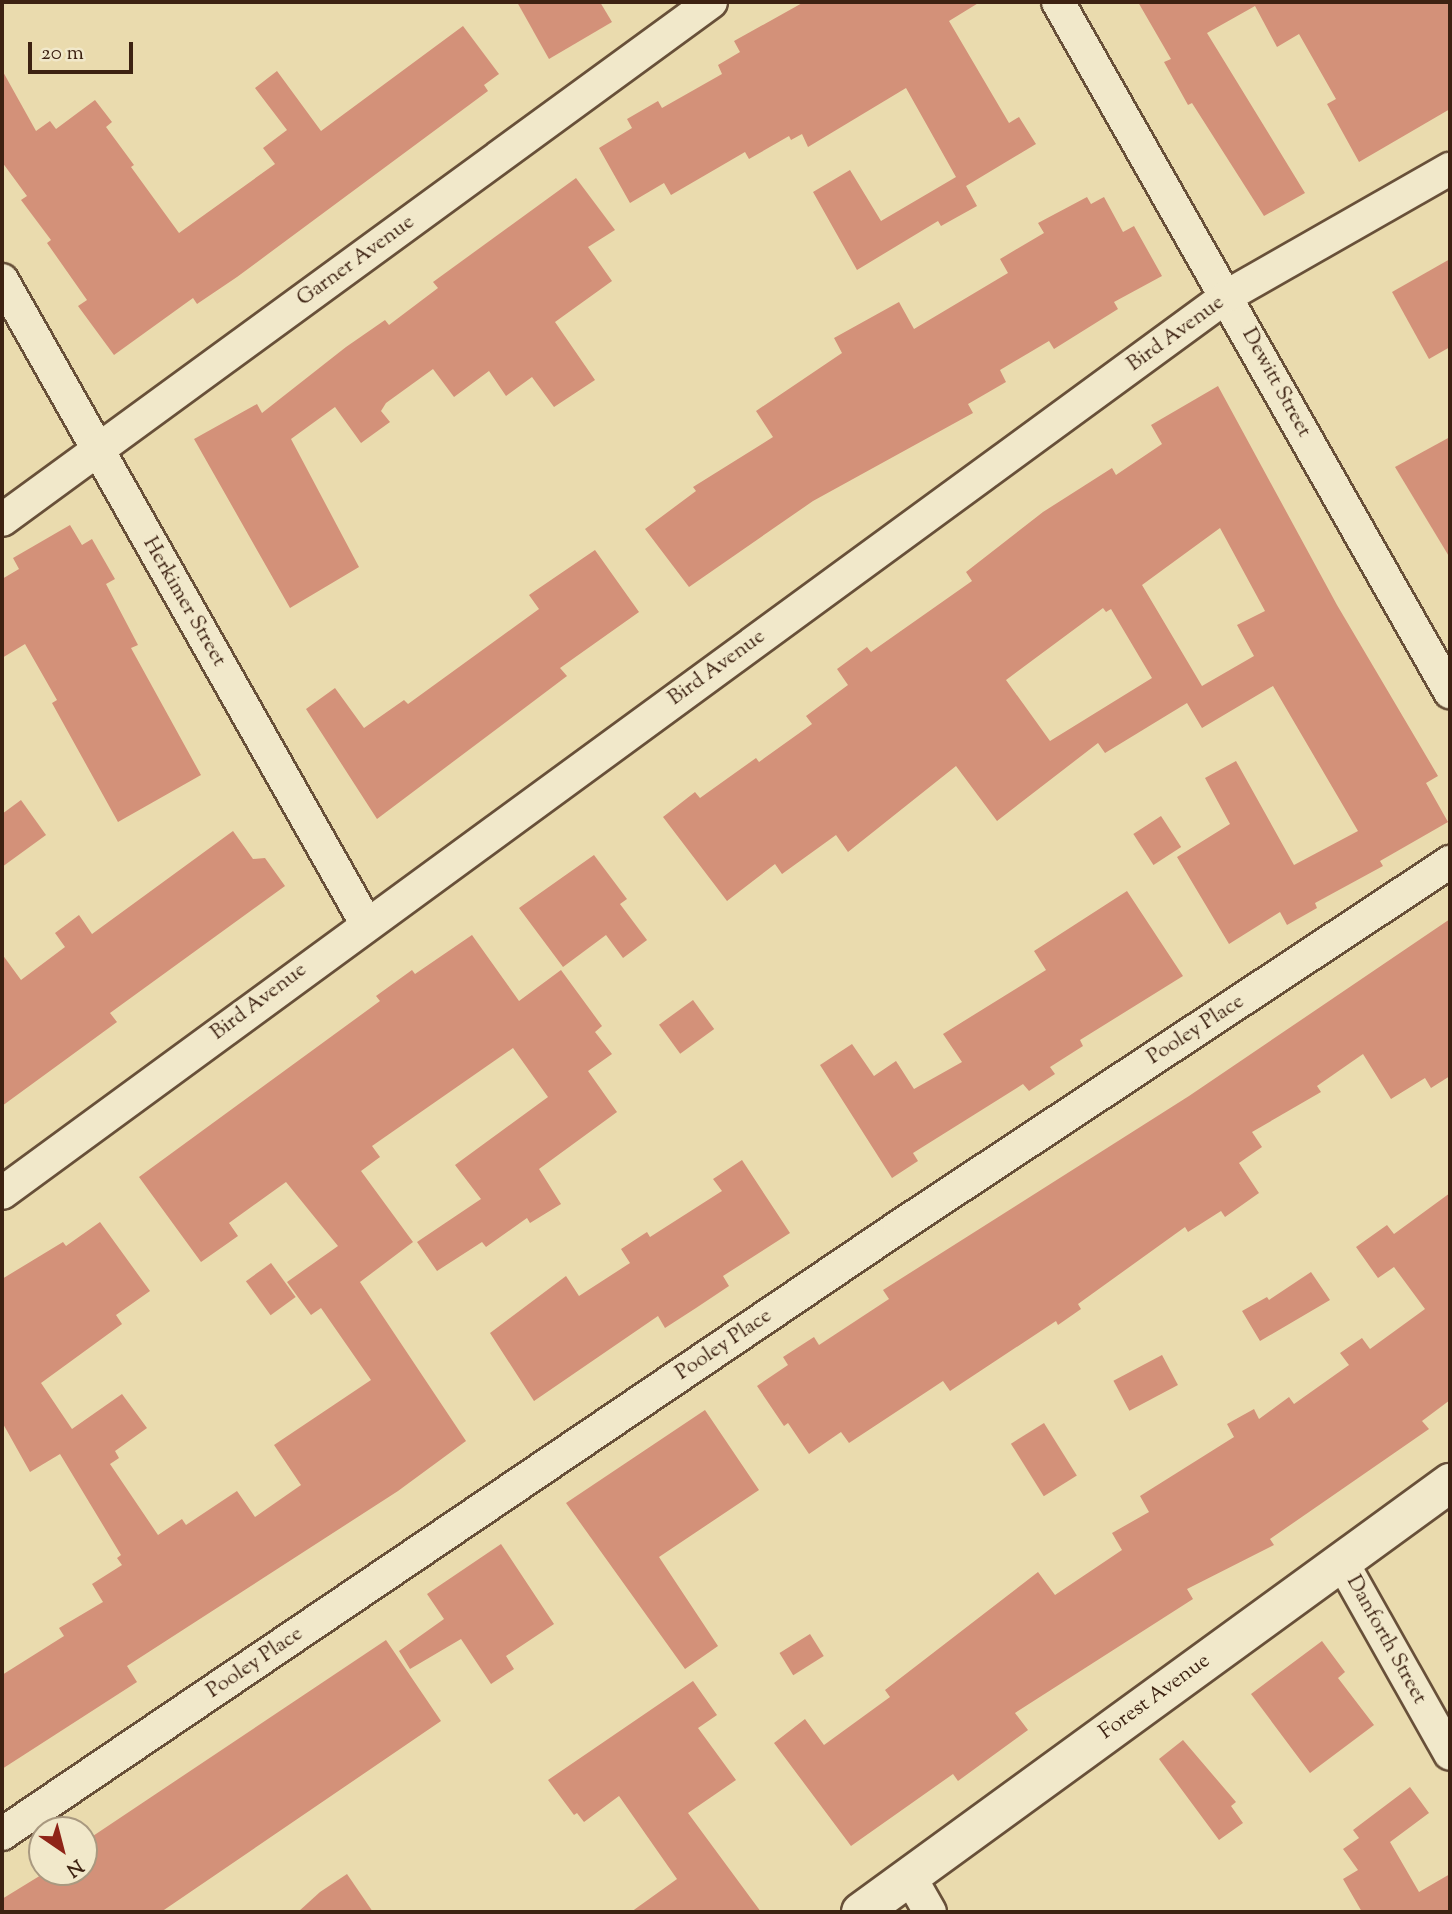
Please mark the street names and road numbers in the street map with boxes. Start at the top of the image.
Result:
street label: Garner Avenue [292,210,420,312]
street label: Bird Avenue [1123,290,1229,378]
street label: Dewitt Street [1236,324,1316,442]
street label: Herkimer Street [137,533,231,671]
street label: Bird Avenue [664,624,770,712]
street label: Bird Avenue [206,958,312,1046]
street label: Pooley Place [1143,989,1249,1071]
street label: Pooley Place [671,1304,777,1386]
street label: Danforth Street [1340,1571,1432,1709]
street label: Pooley Place [202,1622,308,1704]
street label: Forest Avenue [1095,1648,1215,1746]

